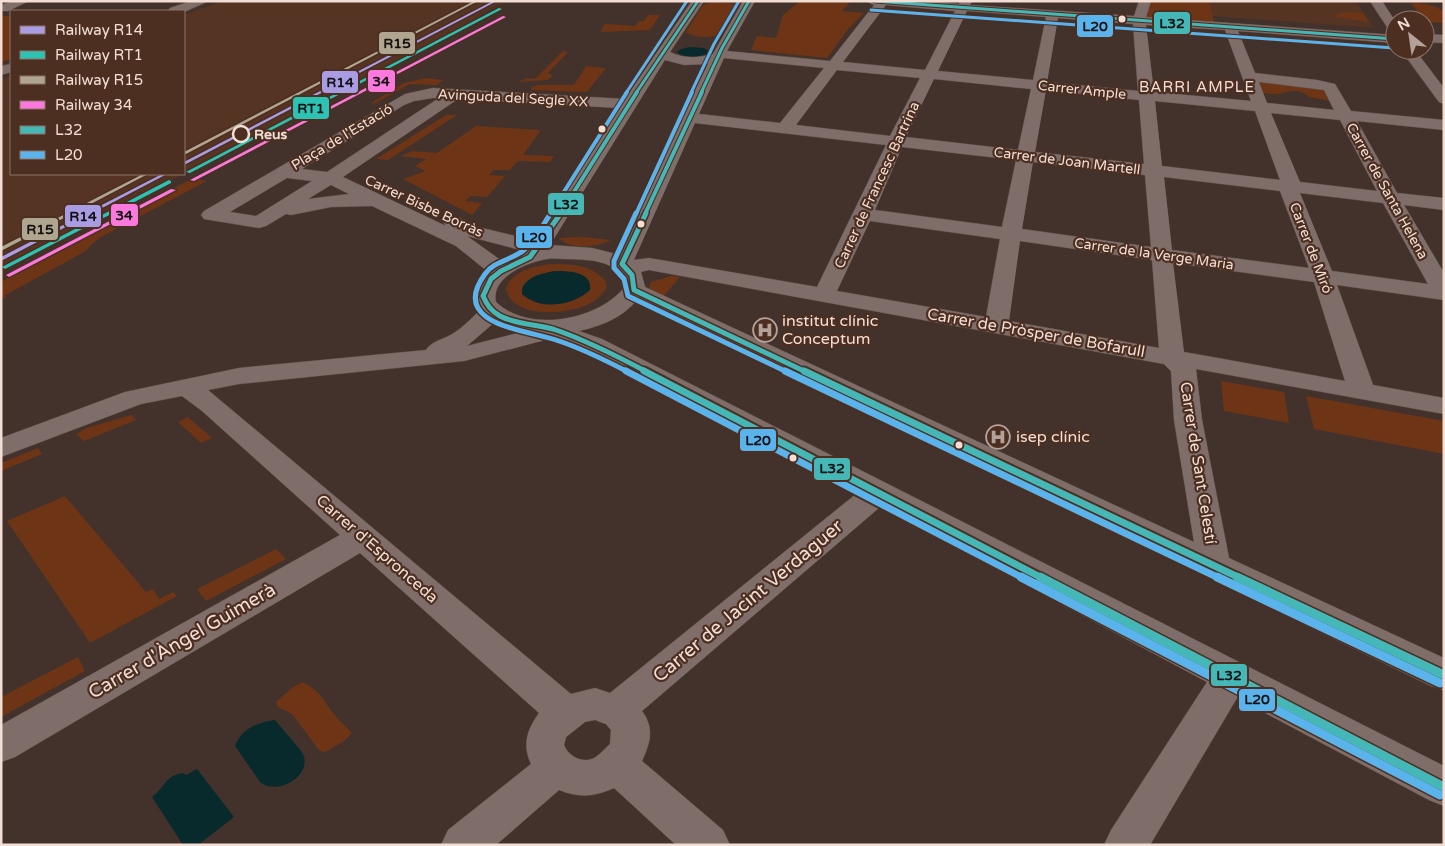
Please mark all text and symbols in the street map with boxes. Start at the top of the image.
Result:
legend [10,10,185,175]
north arrow [1385,10,1435,60]
line badge: L32 [1153,11,1191,35]
line badge: L20 [1076,14,1114,38]
unlabelled marker [1117,14,1127,24]
text: N [1395,14,1413,34]
text: L32 [1159,15,1185,32]
text: L20 [1082,18,1108,35]
text: Railway R14 [55,21,143,39]
line badge: R15 [378,31,416,55]
text: R15 [383,35,411,52]
text: Railway RT1 [55,46,143,64]
line badge: 34 [367,69,396,93]
line badge: R14 [321,70,359,94]
text: Railway R15 [55,71,143,89]
text: 34 [372,73,390,90]
text: R14 [326,74,354,91]
street label: Carrer Ample [1037,77,1127,103]
district label: BARRI AMPLE [1139,78,1255,96]
street label: Avinguda del Segle XX [437,86,589,110]
text: Railway 34 [55,96,132,114]
line badge: RT1 [292,96,330,120]
street label: Carrer de Francesc Bartrina [831,99,923,271]
street label: Plaça de l'Estació [288,100,396,174]
text: RT1 [297,100,325,117]
street label: Carrer de Santa Helena [1342,120,1432,262]
text: L32 [55,121,82,139]
unlabelled marker [597,124,607,134]
marker: Reus [232,125,250,143]
place label: Reus [254,126,287,143]
street label: Carrer de Joan Martell [993,144,1141,178]
text: L20 [55,146,82,164]
street label: Carrer Bisbe Borràs [362,171,486,241]
line badge: L32 [547,192,585,216]
text: L32 [553,196,579,213]
street label: Carrer de Miró [1286,200,1336,296]
line badge: 34 [110,203,139,227]
line badge: R14 [64,204,102,228]
text: 34 [115,207,133,224]
text: R14 [69,208,97,225]
line badge: R15 [21,217,59,241]
unlabelled marker [636,219,646,229]
text: R15 [26,221,54,238]
line badge: L20 [515,225,553,249]
text: L20 [521,229,547,246]
street label: Carrer de la Verge Maria [1073,234,1235,274]
street label: Carrer de Pròsper de Bofarull [926,304,1146,362]
place label: institut clínic Conceptum [782,311,878,349]
hospital icon: institut clínic Conceptum [752,317,778,343]
street label: Carrer de Sant Celestí [1175,380,1221,546]
hospital icon: isep clínic [985,424,1011,450]
place label: isep clínic [1016,427,1090,447]
line badge: L20 [739,428,777,452]
text: L20 [745,432,771,449]
unlabelled marker [954,440,964,450]
unlabelled marker [788,453,798,463]
line badge: L32 [813,457,851,481]
text: L32 [819,460,845,477]
street label: Carrer d’Espronceda [312,491,442,607]
street label: Carrer de Jacint Verdaguer [649,515,848,687]
street label: Carrer d'Àngel Guimerà [84,578,279,704]
line badge: L32 [1210,663,1248,687]
text: L32 [1216,667,1242,684]
line badge: L20 [1238,688,1276,712]
text: L20 [1244,691,1270,708]

